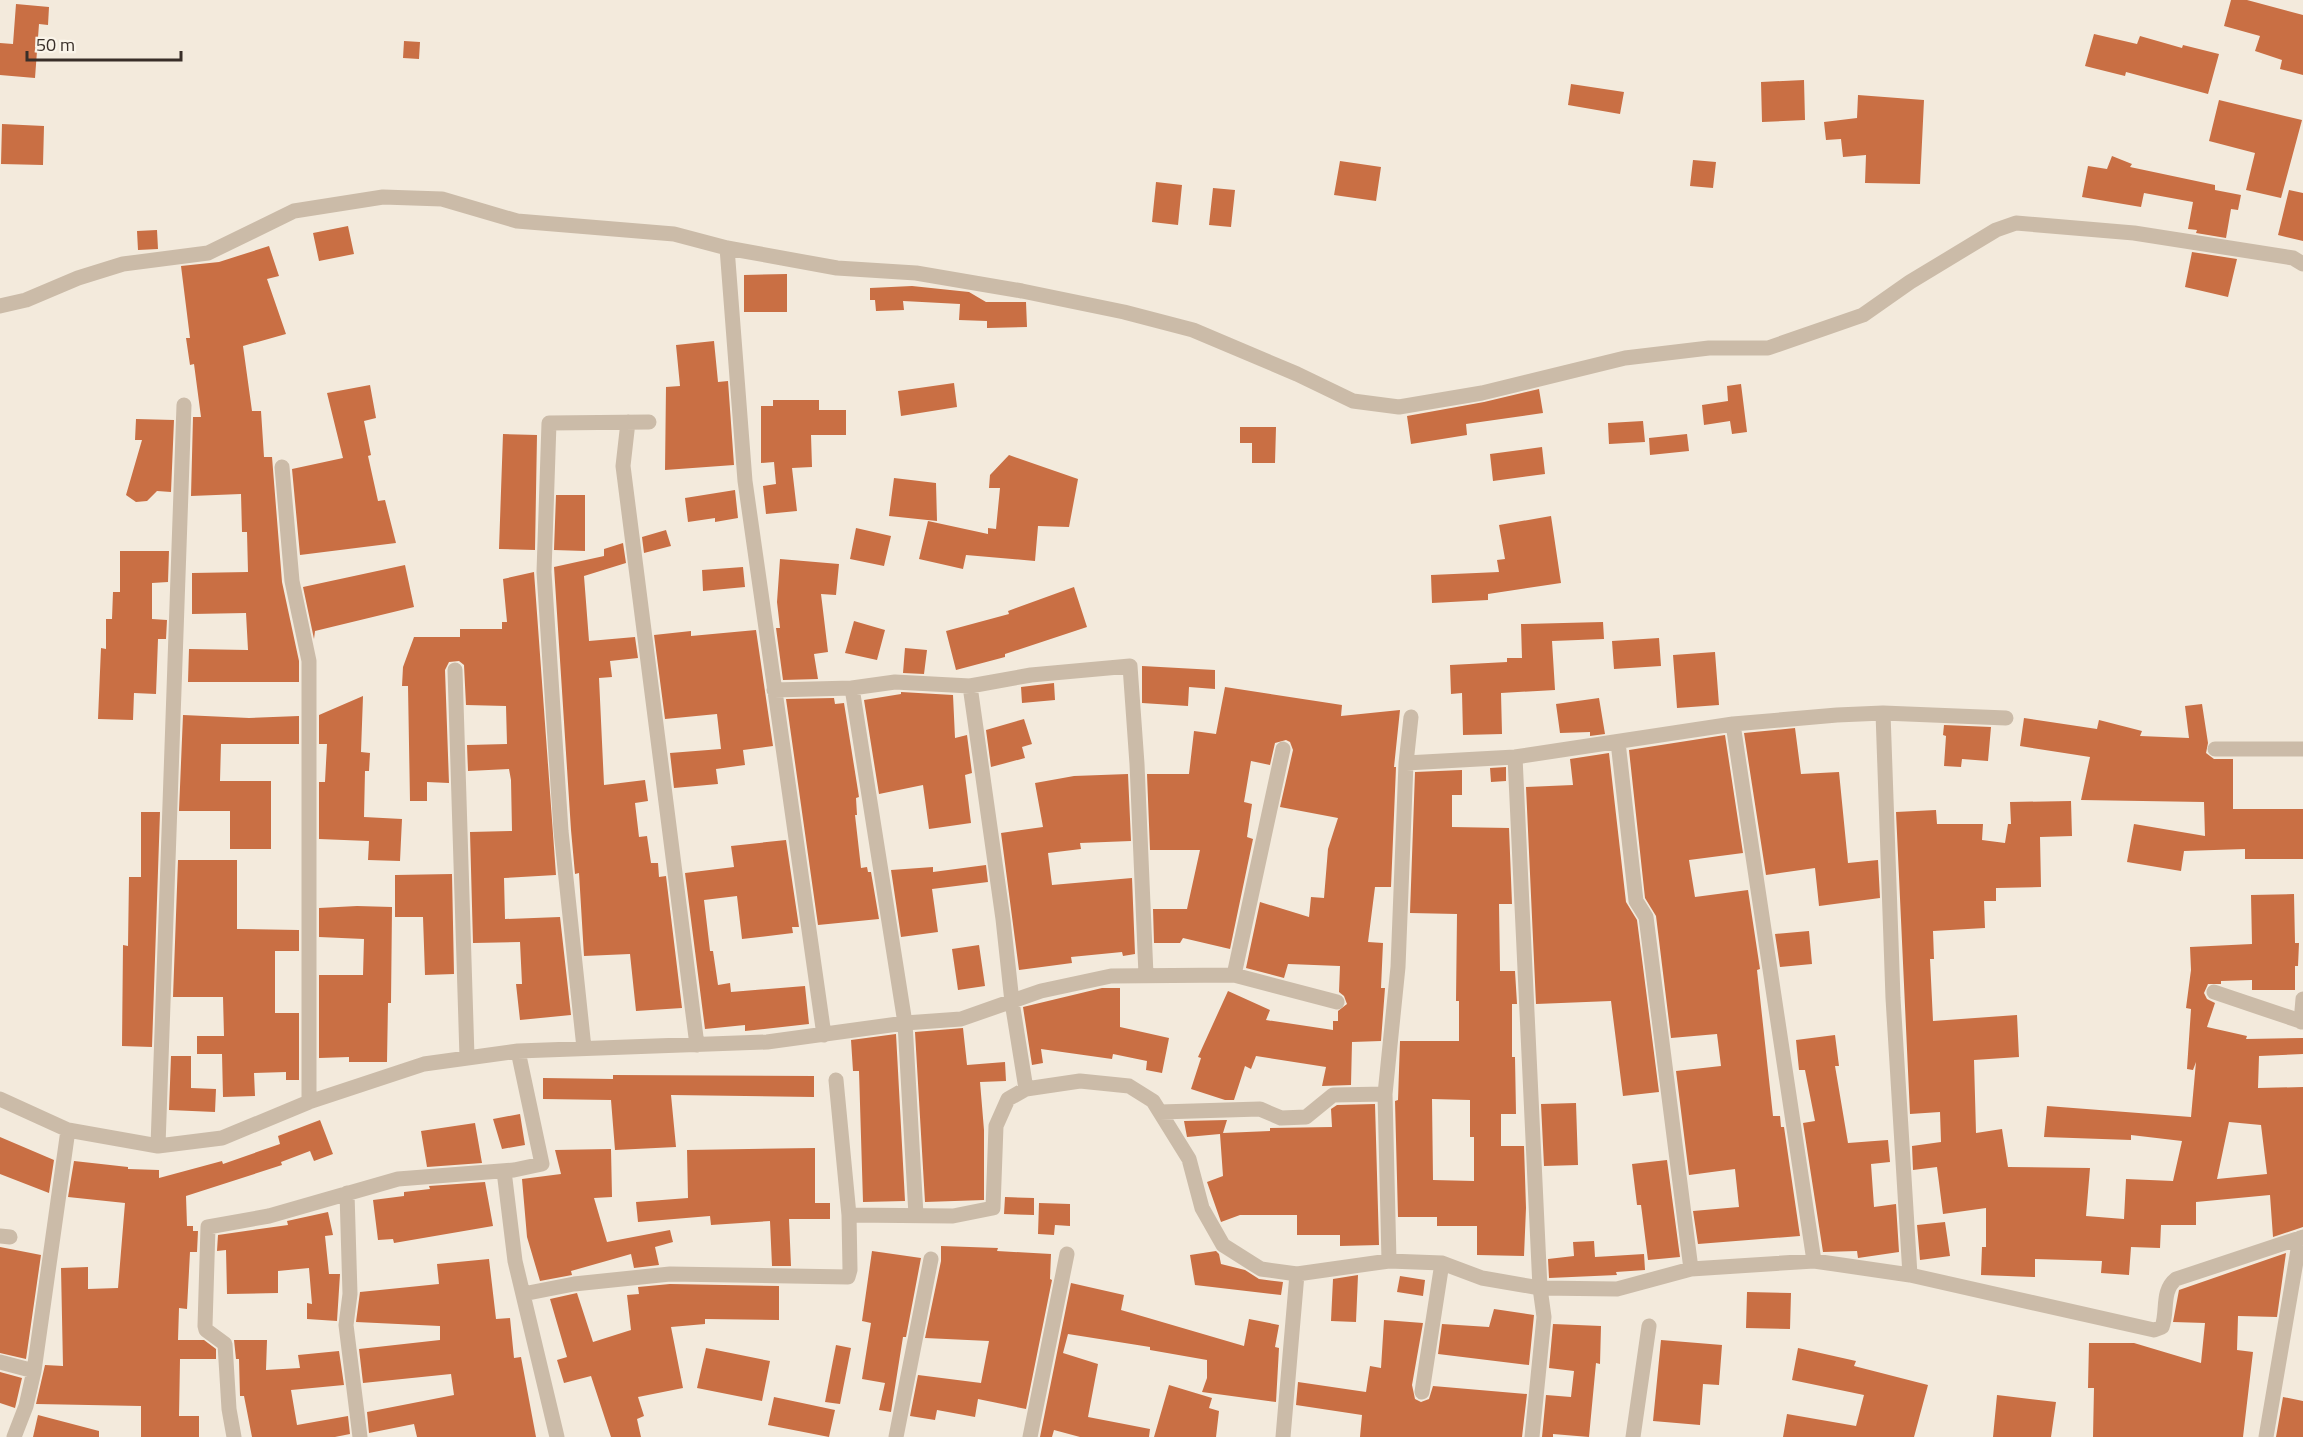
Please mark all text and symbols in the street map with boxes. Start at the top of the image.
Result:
scale bar [27,24,182,62]
text: 50 m [36,31,75,58]

